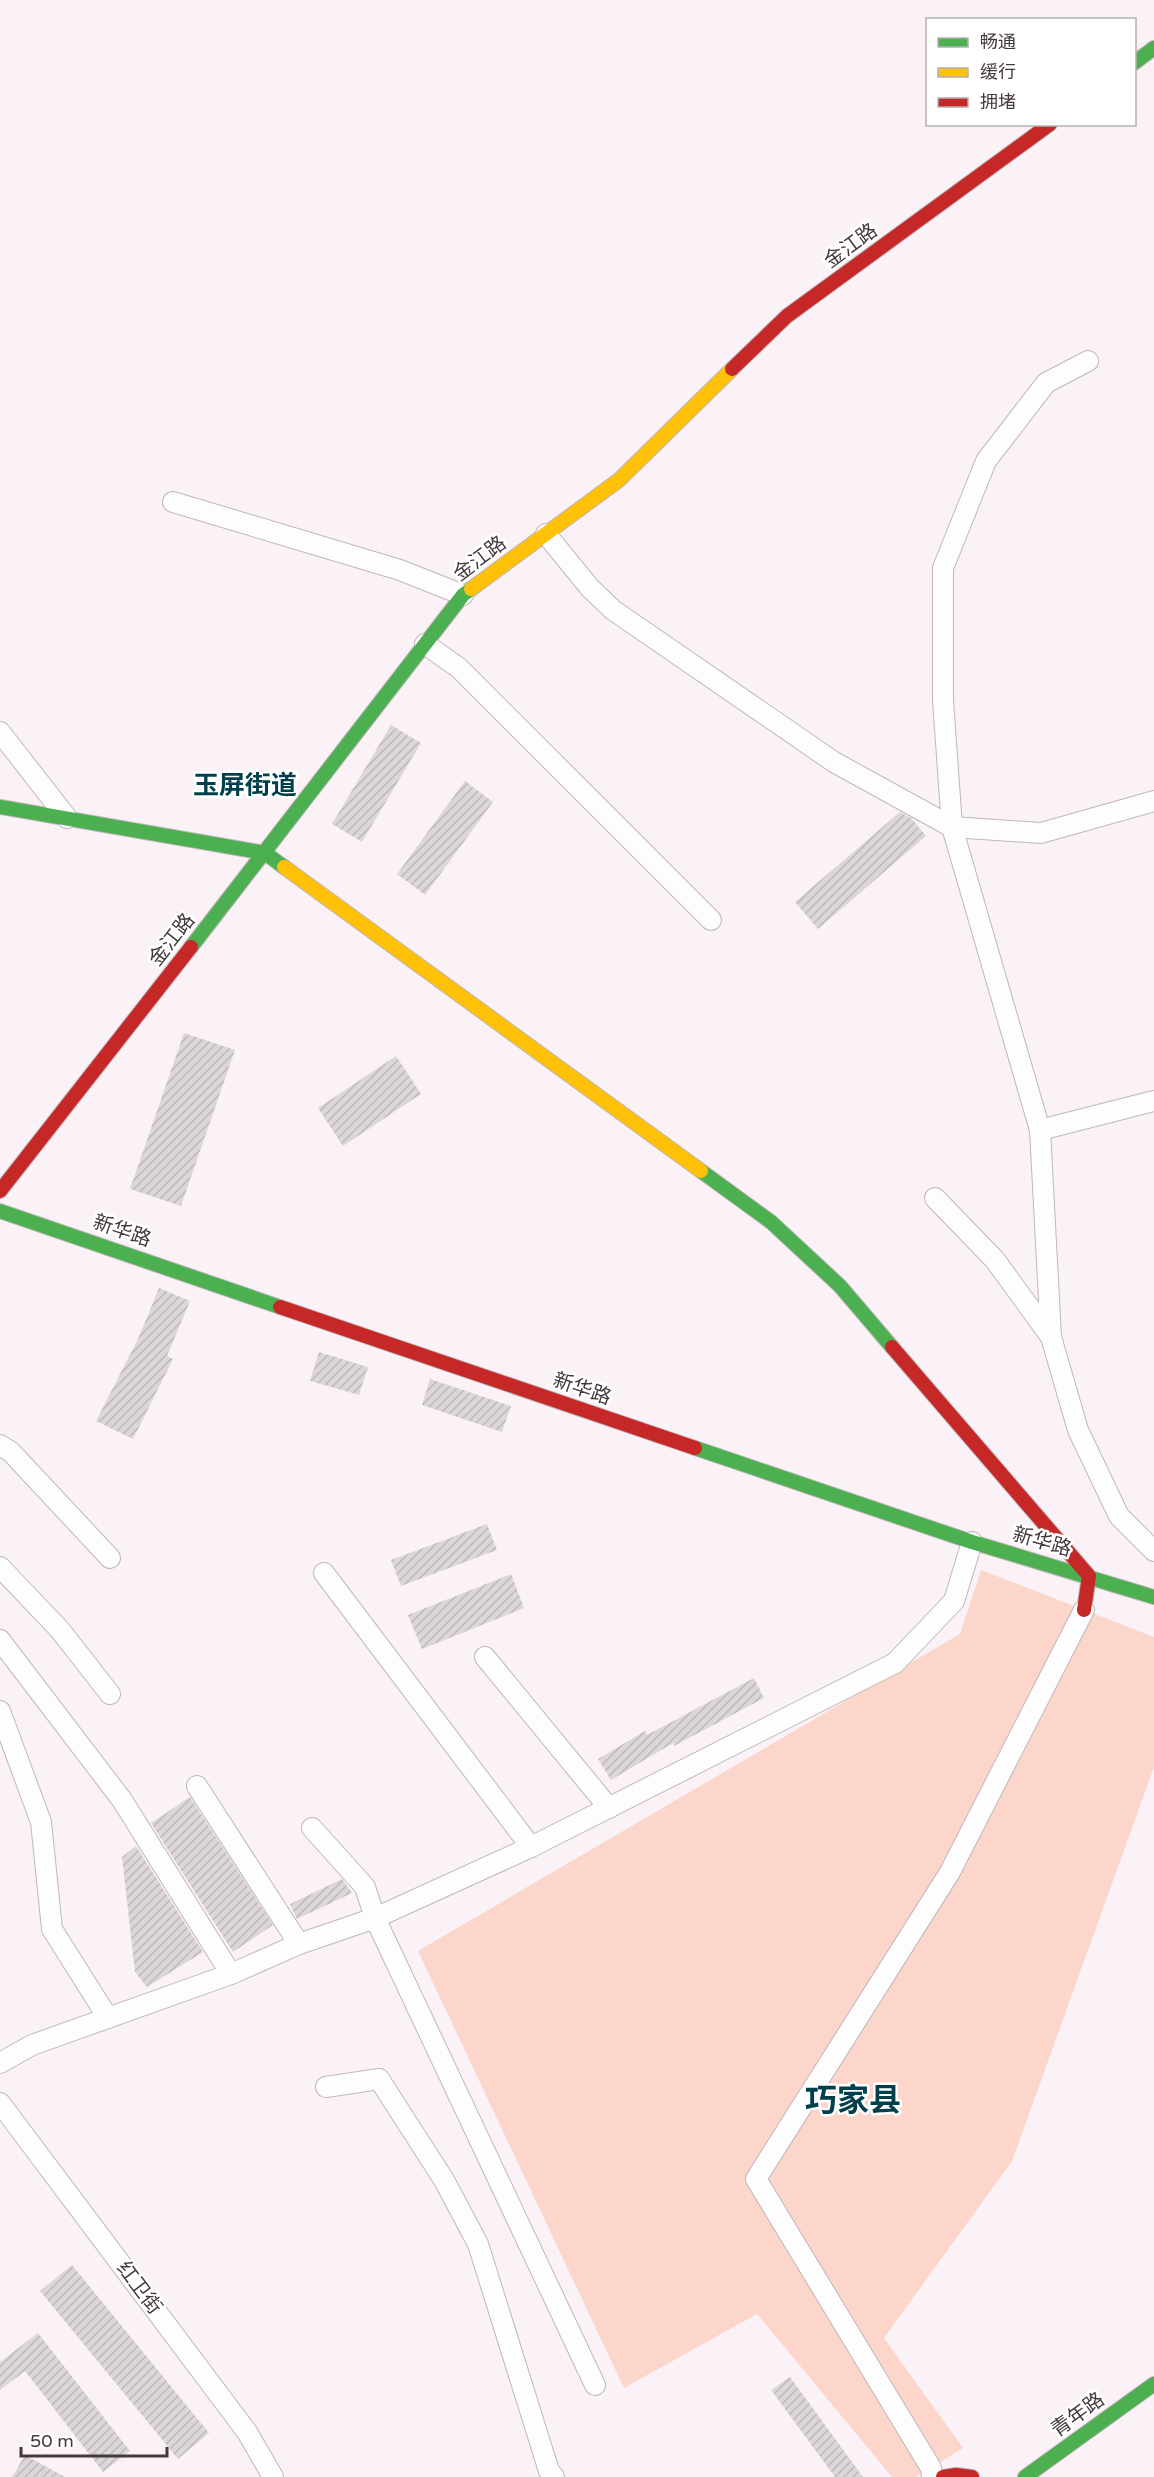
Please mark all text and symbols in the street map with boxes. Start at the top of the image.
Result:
legend [926,18,1136,126]
text: 畅通 [980,31,1016,53]
text: 缓行 [980,61,1016,83]
text: 拥堵 [980,91,1016,113]
street label: 金江路 [820,219,882,273]
street label: 金江路 [449,531,511,587]
district label: 玉屏街道 [193,770,297,801]
street label: 金江路 [144,909,200,971]
street label: 新华路 [90,1210,154,1252]
street label: 新华路 [550,1368,614,1410]
street label: 新华路 [1010,1522,1074,1562]
district label: 巧家县 [805,2082,901,2120]
street label: 红卫街 [111,2257,167,2319]
street label: 青年路 [1047,2388,1109,2442]
scale bar [21,2420,166,2458]
text: 50 m [30,2430,74,2452]

